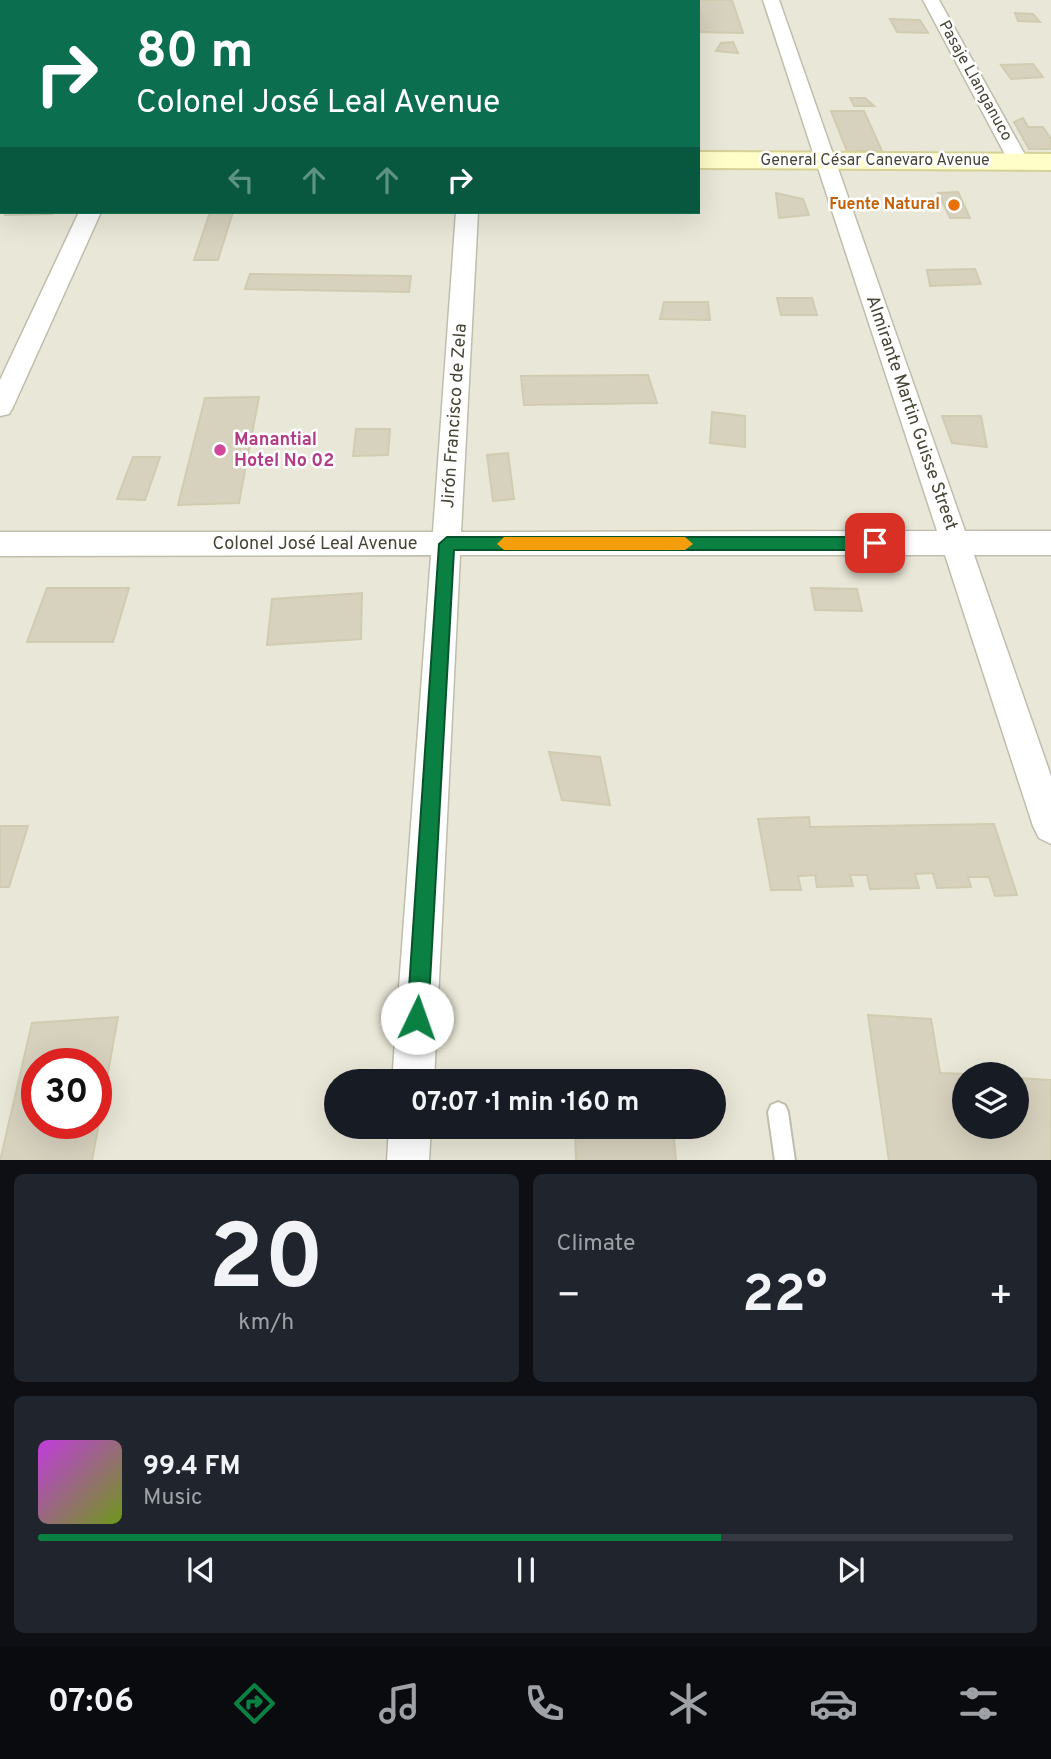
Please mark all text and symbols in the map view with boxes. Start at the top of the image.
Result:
street label: Pasaje Llanganuco [934,17,1016,145]
text: 80 m [136,23,253,85]
icon: right [21,28,112,119]
text: Colonel José Leal Avenue [136,84,500,124]
street label: General César Canevaro Avenue [760,151,990,171]
icon: left [222,161,260,199]
icon: ahead [295,161,333,199]
icon: ahead [368,161,406,199]
icon: right [441,161,479,199]
place label: Fuente Natural [829,195,940,215]
marker: Fuente Natural [946,197,962,213]
street label: Almirante Martin Guisse Street [860,292,962,534]
street label: Jirón Francisco de Zela [437,323,473,509]
place label: Manantial Hotel No 02 [234,429,334,473]
marker: Manantial Hotel No 02 [212,442,228,458]
pin [845,513,905,573]
icon: arrive [856,524,894,562]
street label: Colonel José Leal Avenue [213,533,417,556]
position arrow [380,981,454,1055]
speed limit sign: 30 [21,1048,112,1139]
map controls [952,1062,1029,1139]
button: layers [952,1062,1029,1139]
text: 07:07 · 1 min · 160 m [411,1087,639,1120]
text: 20 [209,1206,324,1321]
text: Climate [557,1230,635,1259]
text: 22° [742,1264,827,1330]
text: − [557,1273,581,1322]
text: + [988,1273,1013,1322]
text: km/h [238,1309,294,1338]
text: 99.4 FM [143,1451,240,1484]
text: Music [143,1484,203,1513]
icon: previous [182,1551,220,1589]
icon: pause [507,1551,545,1589]
icon: next [832,1551,870,1589]
icon: directions [230,1679,279,1728]
icon: music [375,1679,424,1728]
icon: phone [520,1679,569,1728]
icon: climate [664,1679,713,1728]
icon: car [809,1679,858,1728]
icon: filters [954,1679,1003,1728]
text: 07:06 [48,1683,134,1723]

